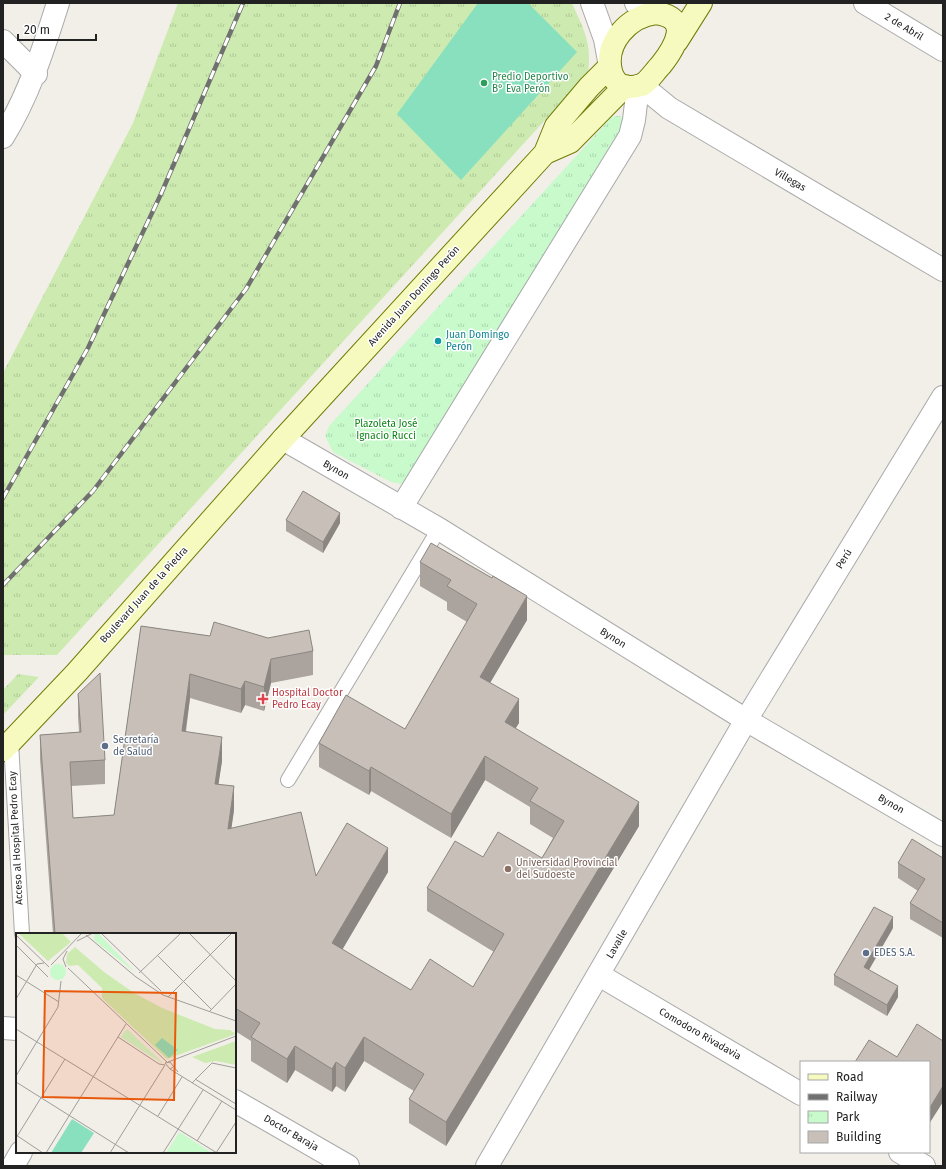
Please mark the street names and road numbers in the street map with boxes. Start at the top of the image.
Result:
street label: 2 de Abril [882,11,926,43]
street label: Villegas [772,166,808,194]
street label: Avenida Juan Domingo Perón [366,243,462,349]
street label: Bynon [321,458,351,482]
street label: Boulevard Juan de la Piedra [98,544,190,646]
street label: Perú [833,547,854,571]
street label: Bynon [598,625,628,651]
street label: Acceso al Hospital Pedro Ecay [6,771,25,905]
street label: Bynon [876,792,906,816]
street label: Lavalle [604,927,630,961]
street label: Comodoro Rivadavia [657,1006,743,1062]
street label: Doctor Baraja [261,1112,321,1154]

